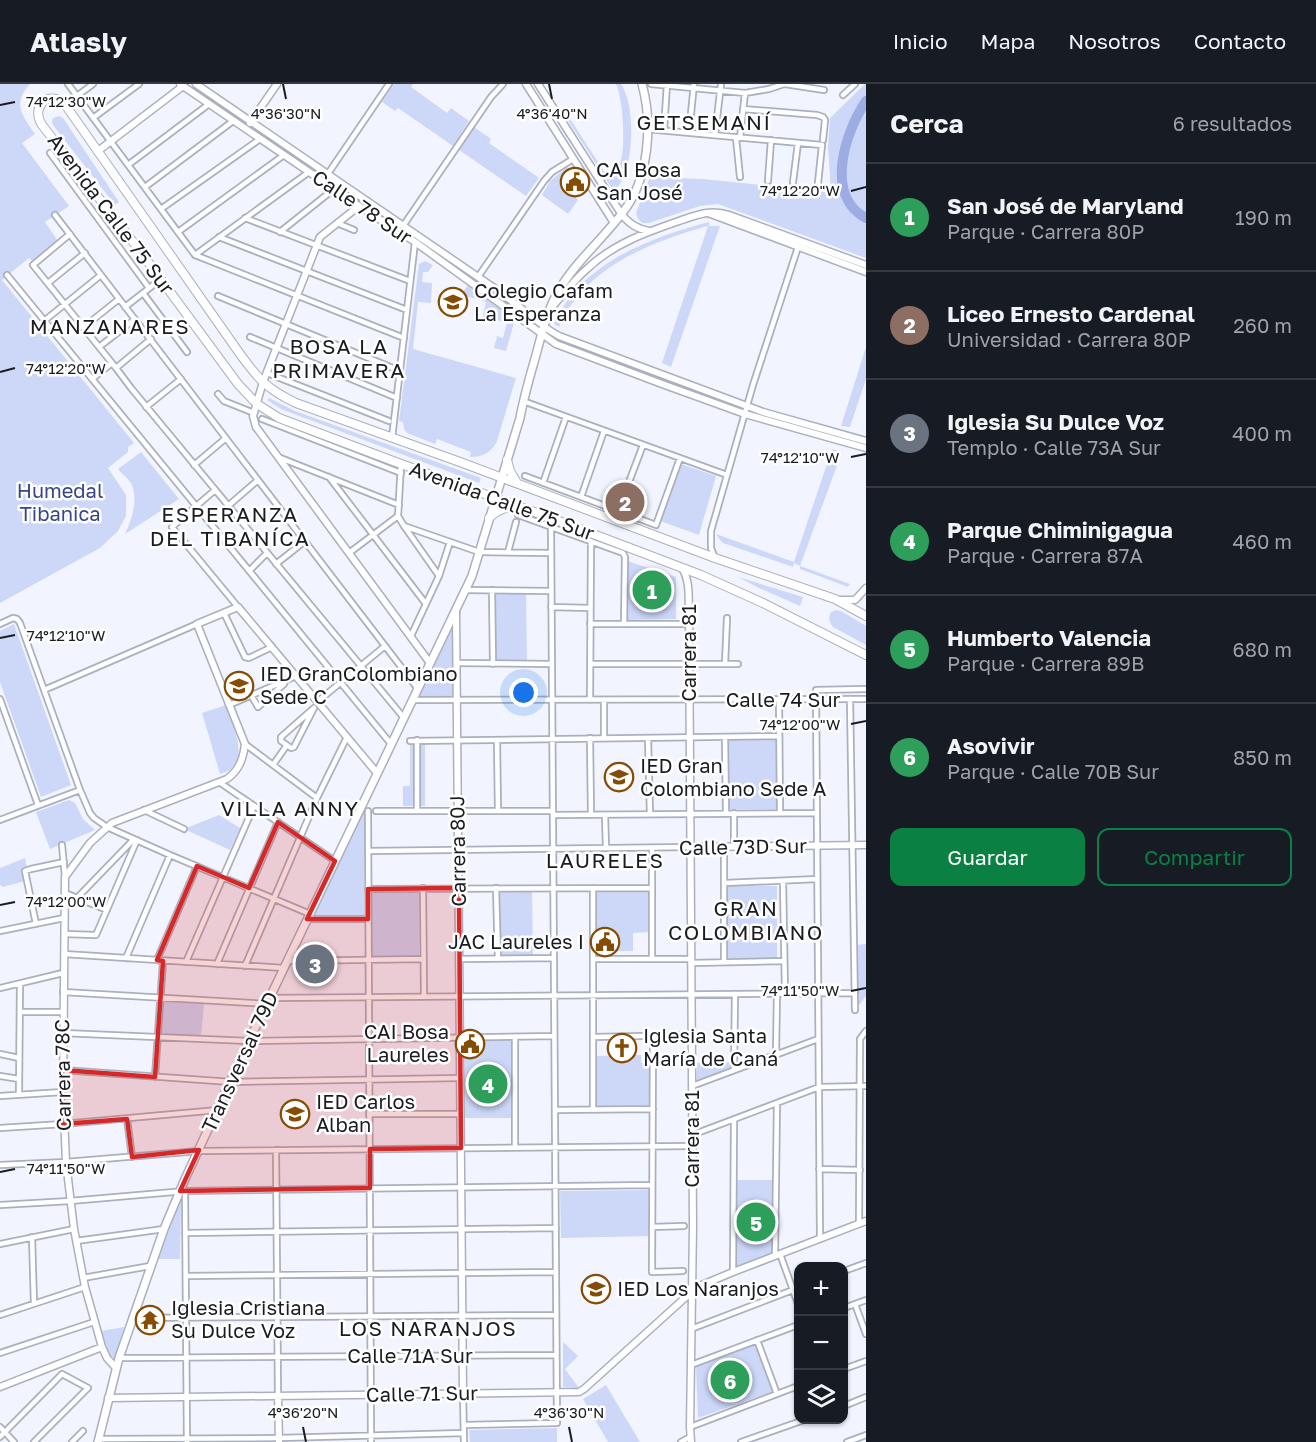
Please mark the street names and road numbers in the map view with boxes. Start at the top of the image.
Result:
street label: Avenida Calle 75 Sur [44,128,180,299]
street label: Calle 78 Sur [308,164,417,248]
street label: Avenida Calle 75 Sur [407,455,598,545]
street label: Carrera 81 [676,604,700,702]
street label: Calle 74 Sur [726,687,840,711]
street label: Carrera 80J [444,795,470,907]
street label: Calle 73D Sur [679,833,807,859]
street label: Transversal 79D [196,987,282,1136]
street label: Carrera 78C [49,1019,75,1131]
street label: Carrera 81 [679,1090,703,1188]
street label: Calle 71A Sur [347,1343,473,1367]
street label: Calle 71 Sur [366,1380,478,1406]

